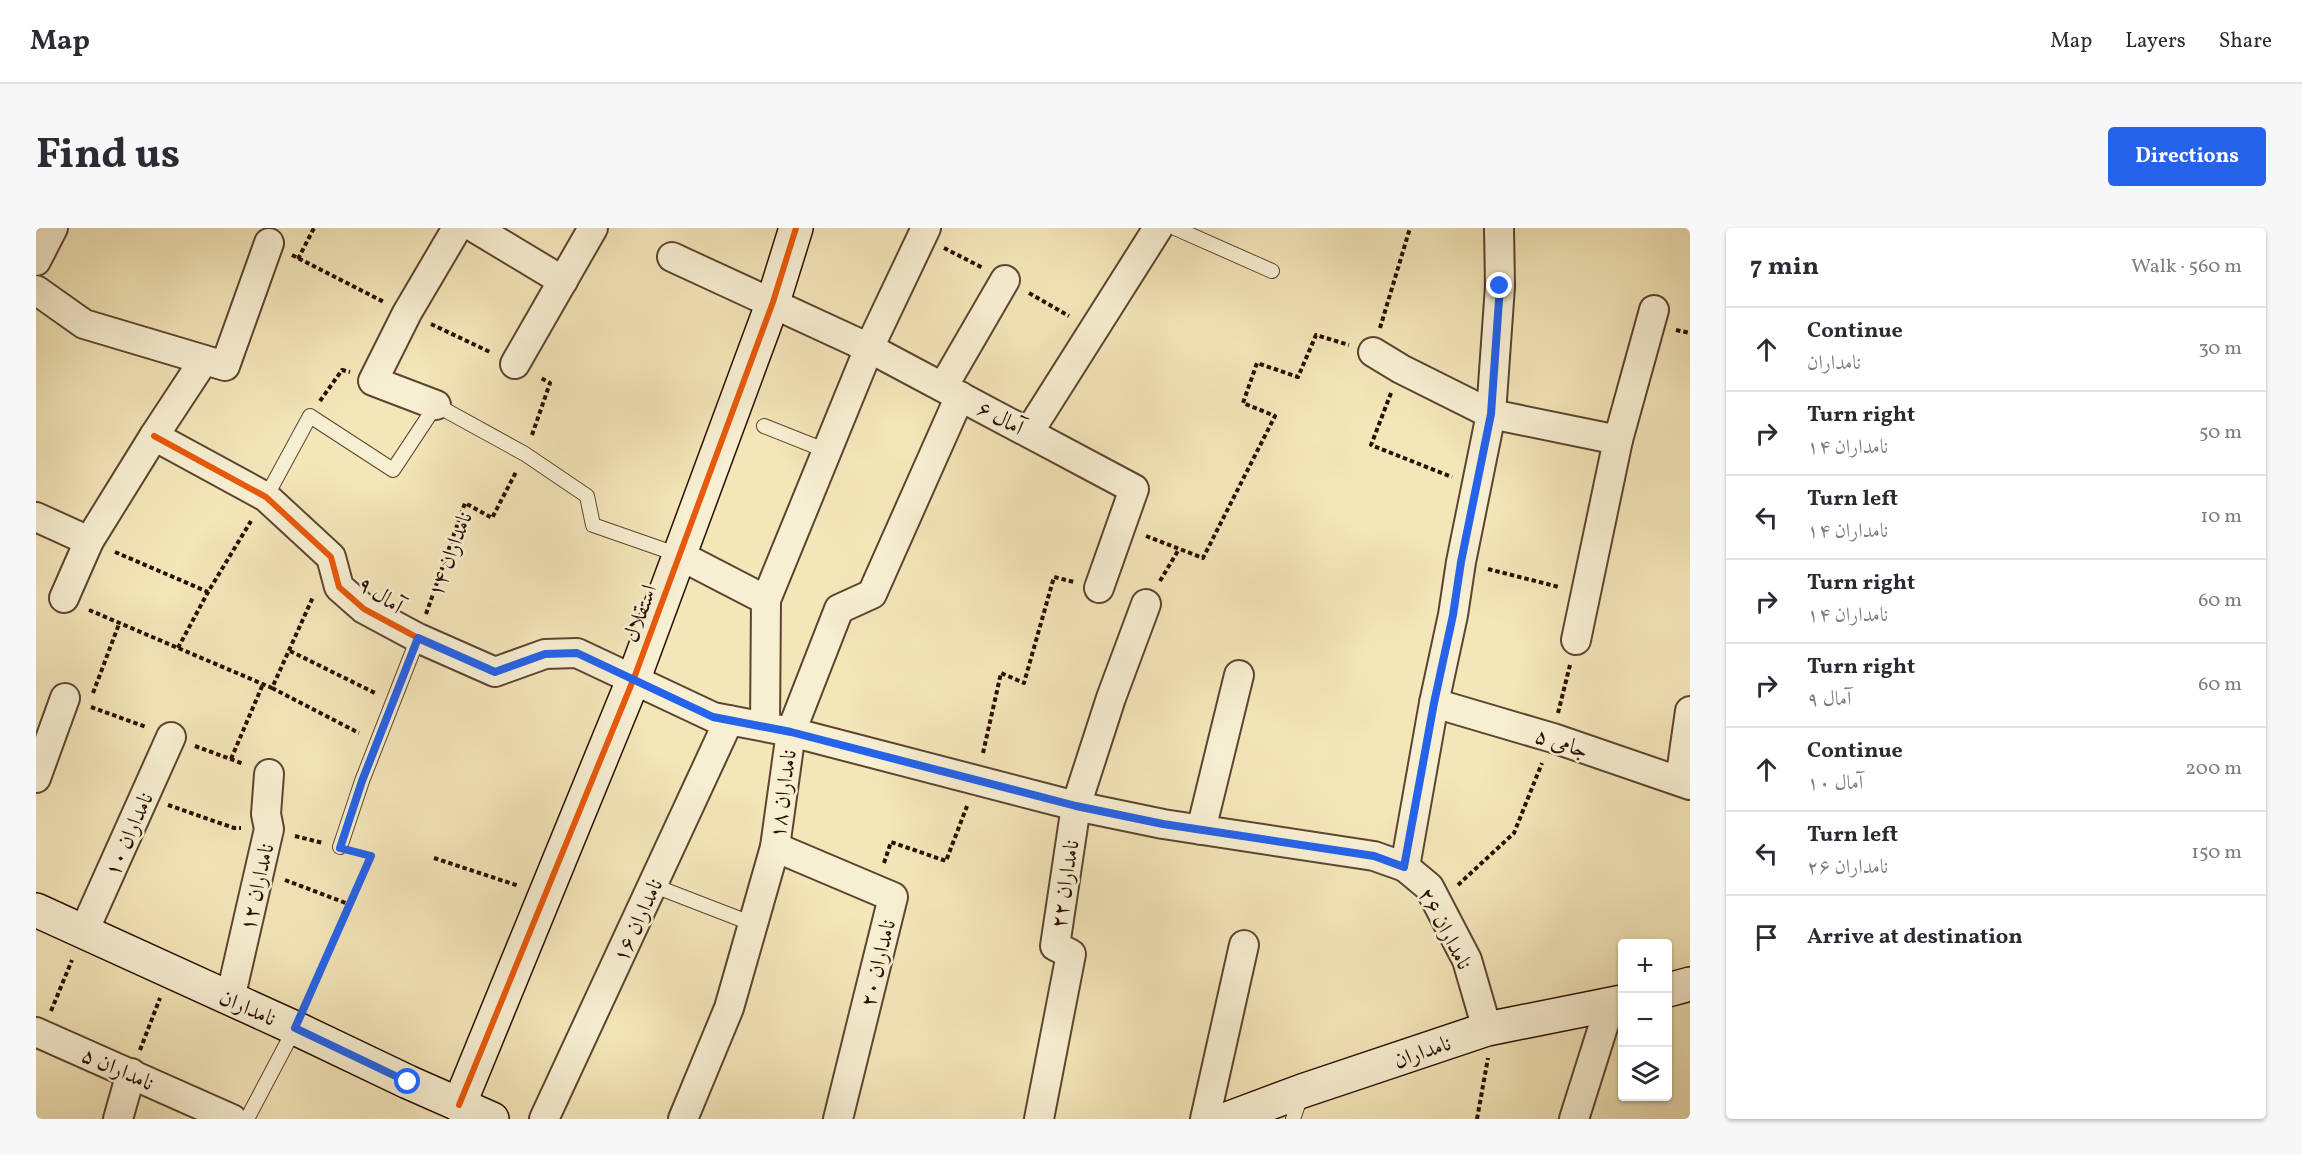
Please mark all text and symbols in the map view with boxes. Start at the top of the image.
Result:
text: Map [30,22,90,61]
text: Map [2050,27,2092,56]
text: Layers [2125,27,2186,56]
text: Share [2219,27,2272,56]
text: Find us [36,127,180,186]
button: Directions [2108,127,2266,186]
text: 7 min [1750,249,1819,285]
text: Walk · 560 m [2131,253,2242,281]
route end [1486,272,1512,298]
text: Continue [1807,316,1903,347]
icon: ahead [1750,333,1783,366]
text: 30 m [2198,335,2242,363]
text: نامداران [1807,350,1861,378]
street label: آمال ۶ [971,394,1031,445]
text: Turn right [1807,400,1915,431]
icon: right [1750,417,1783,450]
text: 50 m [2199,419,2242,447]
text: نامداران ۱۴ [1807,434,1888,462]
text: Turn left [1807,484,1898,515]
icon: left [1750,501,1783,534]
text: 10 m [2201,503,2242,531]
street label: نامداران ۱۴ [421,508,482,602]
text: نامداران ۱۴ [1807,518,1888,546]
text: Turn right [1807,568,1915,599]
street label: آمال ۹ [351,570,410,624]
street label: استقلال [617,581,666,647]
icon: right [1750,585,1783,618]
text: 60 m [2198,587,2242,615]
text: نامداران ۱۴ [1807,602,1888,630]
text: Turn right [1807,652,1915,683]
icon: right [1750,669,1783,702]
text: 60 m [2198,671,2242,699]
text: آمال ۹ [1807,686,1851,714]
street label: جامی ۵ [1530,721,1592,768]
text: Continue [1807,736,1903,767]
street label: نامداران ۱۸ [763,748,806,841]
icon: ahead [1750,753,1783,786]
text: 200 m [2185,755,2242,783]
text: آمال ۱۰ [1807,770,1863,798]
street label: نامداران ۱۰ [98,788,163,882]
text: Turn left [1807,820,1898,851]
icon: left [1750,837,1783,870]
street label: نامداران ۲۲ [1044,838,1089,931]
text: 150 m [2191,839,2242,867]
street label: نامداران ۱۲ [233,841,284,935]
text: نامداران ۲۶ [1807,854,1888,882]
street label: نامداران ۱۶ [606,874,672,968]
street label: نامداران ۲۶ [1409,883,1478,976]
street label: نامداران ۲۰ [854,917,905,1011]
icon: arrive [1750,921,1783,954]
text: Arrive at destination [1807,922,2023,953]
map controls [1618,939,1672,1101]
button: + [1618,939,1672,993]
street label: نامداران [214,983,280,1035]
button: − [1618,993,1672,1047]
street label: نامداران [1390,1029,1456,1078]
street label: نامداران ۵ [76,1041,158,1100]
button: layers [1618,1047,1672,1101]
route start [394,1068,420,1094]

